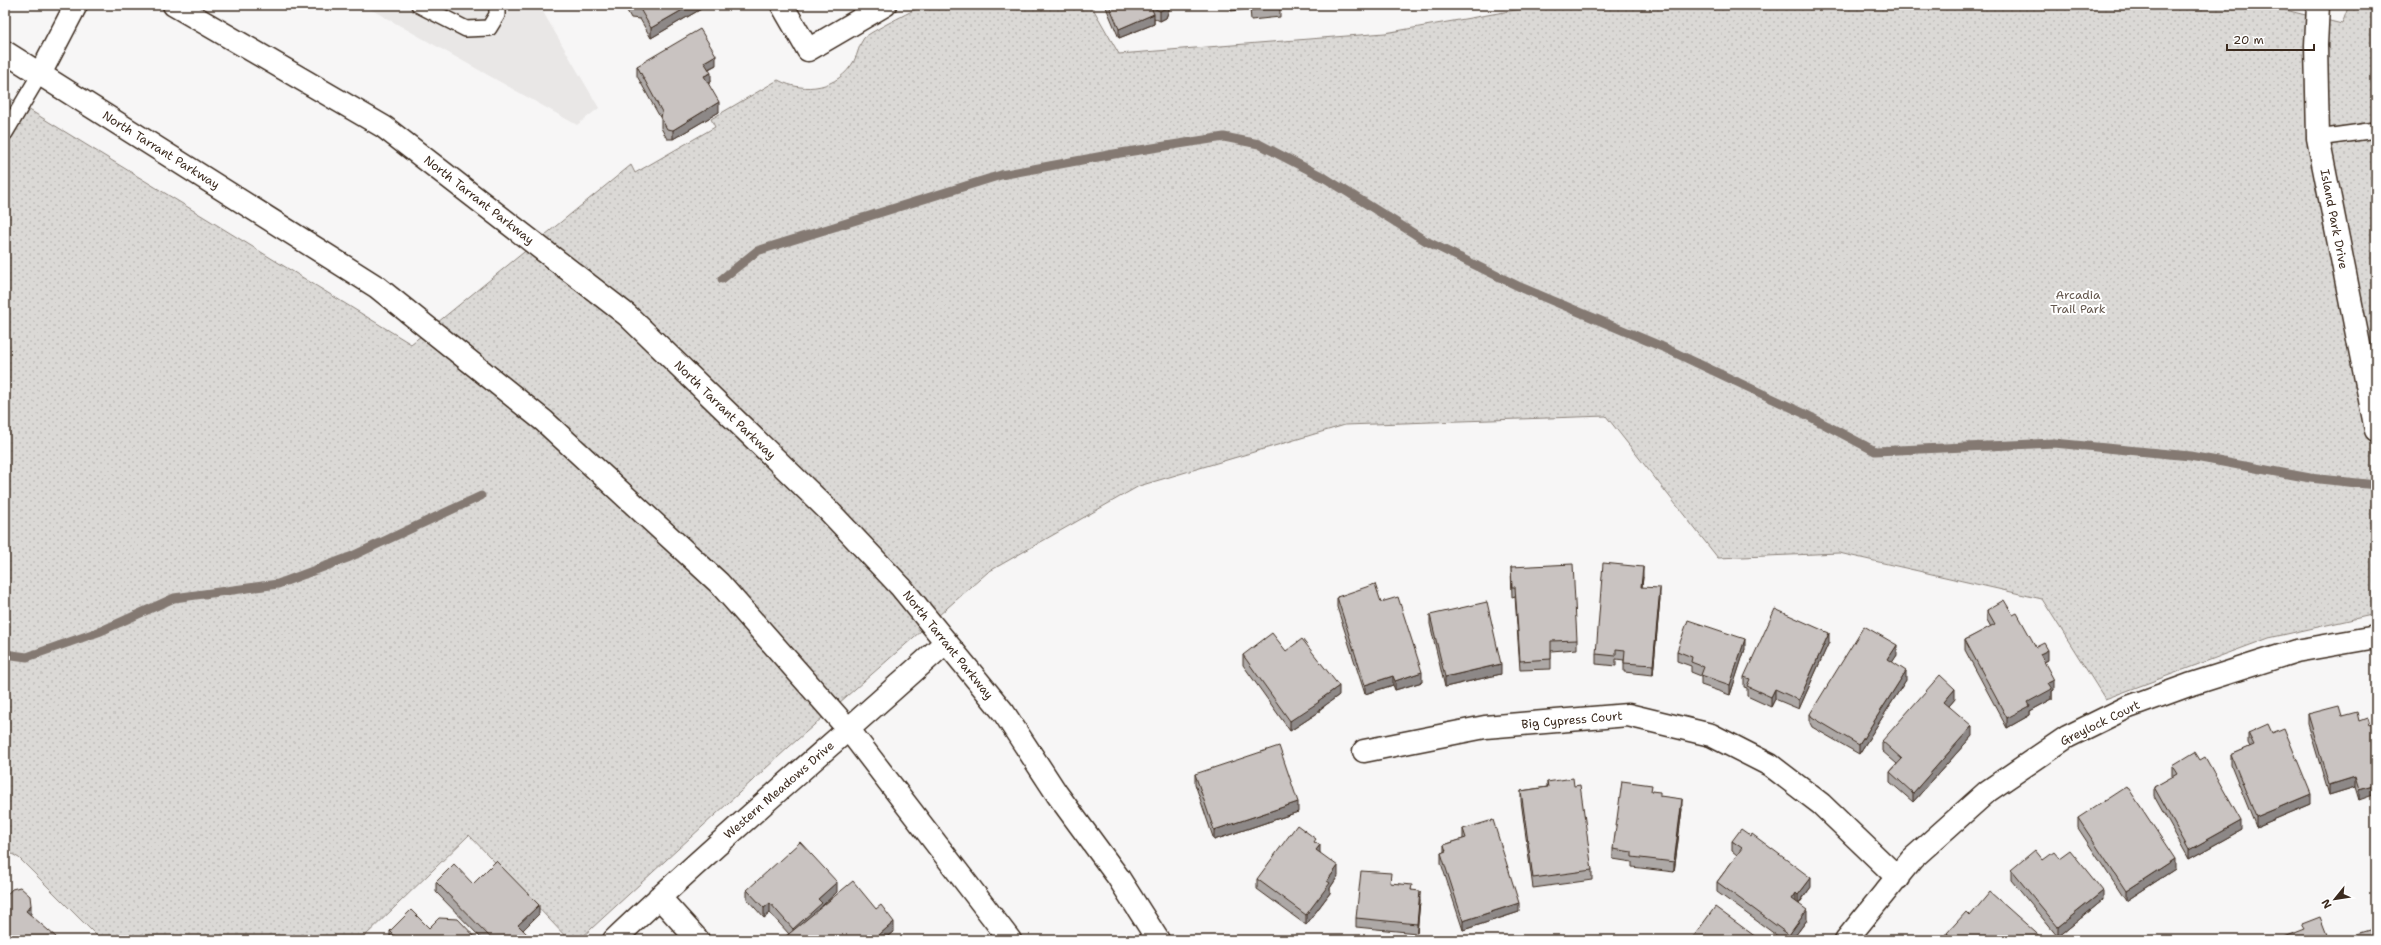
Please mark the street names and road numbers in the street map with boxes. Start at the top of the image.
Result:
street label: North Tarrant Parkway [99,107,223,193]
street label: North Tarrant Parkway [421,152,537,248]
street label: Island Park Drive [2316,168,2352,271]
street label: North Tarrant Parkway [671,357,779,463]
street label: North Tarrant Parkway [899,587,997,703]
street label: Greylock Court [2057,697,2143,749]
street label: Big Cypress Court [1521,708,1623,732]
street label: Western Meadows Drive [720,737,838,842]

